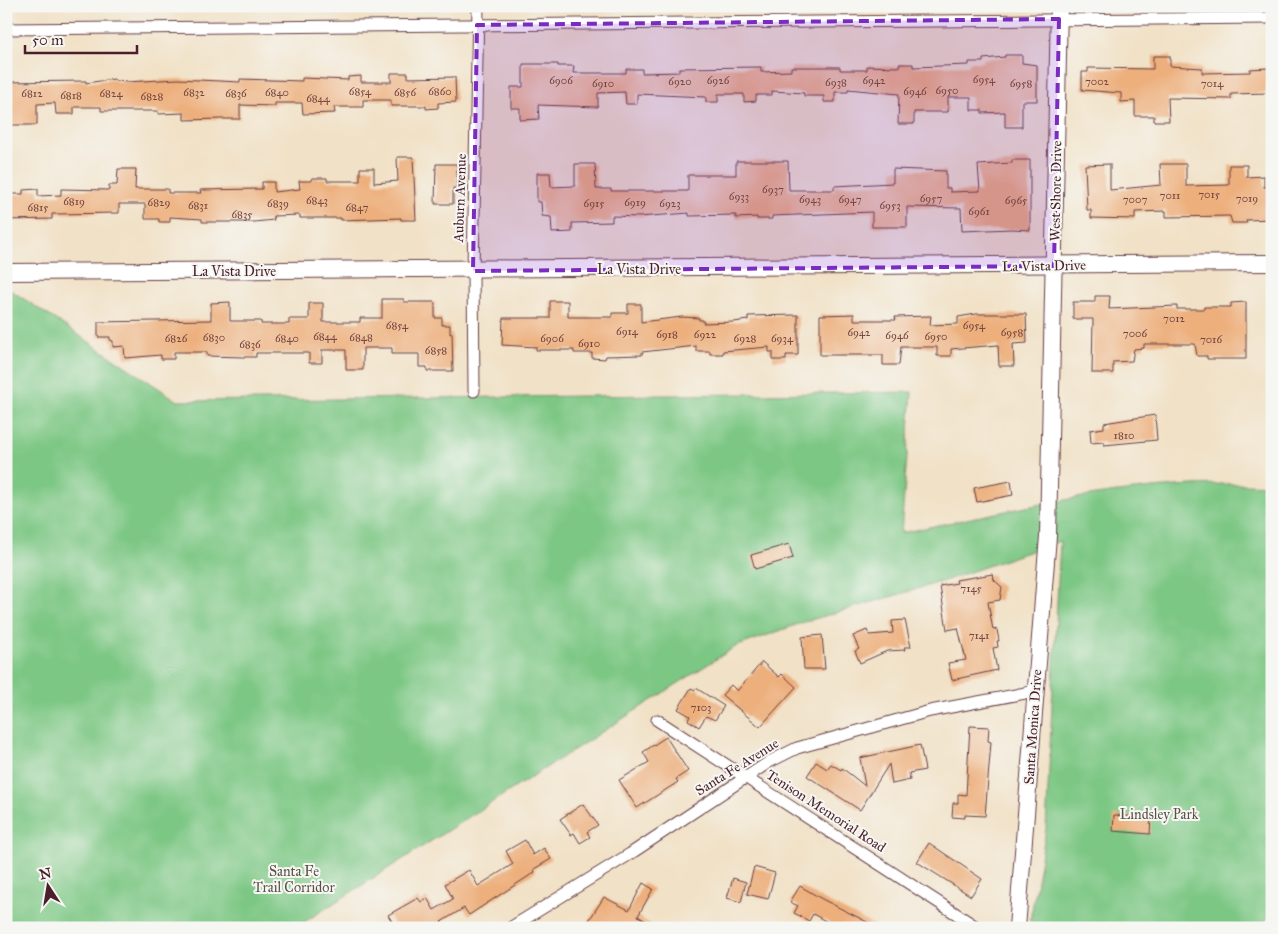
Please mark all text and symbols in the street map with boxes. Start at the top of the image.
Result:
scale bar [25,22,138,54]
text: 50 m [32,31,64,49]
house number: 6954 [973,73,996,86]
house number: 6906 [549,74,573,87]
house number: 6926 [707,74,730,87]
house number: 6942 [862,74,886,87]
house number: 6920 [668,75,692,88]
house number: 7002 [1085,75,1110,88]
house number: 6938 [825,76,847,89]
house number: 6910 [592,77,614,90]
house number: 6958 [1010,77,1032,90]
house number: 7014 [1201,77,1224,90]
house number: 6950 [935,84,959,97]
house number: 6854 [349,85,372,98]
house number: 6860 [428,85,452,98]
house number: 6946 [903,85,927,98]
house number: 6832 [183,86,205,99]
house number: 6840 [265,86,289,99]
house number: 6856 [394,86,416,99]
house number: 6812 [21,87,43,100]
house number: 6824 [99,87,123,100]
house number: 6836 [225,87,247,100]
house number: 6818 [60,89,82,102]
house number: 6828 [141,90,164,103]
house number: 6844 [306,92,331,105]
street label: West Shore Drive [1047,140,1065,242]
street label: Auburn Avenue [450,153,470,244]
house number: 6937 [762,183,784,196]
house number: 7015 [1198,188,1220,201]
house number: 7011 [1160,189,1180,202]
house number: 6933 [729,190,749,203]
house number: 6957 [920,192,942,205]
house number: 7019 [1236,192,1258,205]
house number: 6943 [799,193,821,206]
house number: 6947 [838,193,862,206]
house number: 7007 [1123,193,1147,206]
house number: 6843 [306,194,328,207]
house number: 6965 [1005,194,1027,207]
house number: 6819 [63,195,85,208]
house number: 6829 [148,196,170,209]
house number: 6919 [624,196,646,209]
house number: 6839 [267,197,289,210]
house number: 6915 [584,197,604,210]
house number: 6923 [659,197,681,210]
house number: 6831 [188,199,208,212]
house number: 6953 [879,199,901,212]
house number: 6815 [28,201,48,214]
house number: 6847 [345,201,369,214]
house number: 6961 [968,205,990,218]
house number: 6835 [231,208,253,221]
street label: La Vista Drive [1002,257,1086,275]
street label: La Vista Drive [597,261,681,278]
street label: La Vista Drive [192,263,276,280]
house number: 7012 [1163,312,1186,325]
house number: 6854 [386,319,409,332]
house number: 6954 [963,319,986,332]
house number: 6914 [616,325,639,338]
house number: 6942 [847,326,871,339]
house number: 6958 [1001,326,1023,339]
house number: 7006 [1123,327,1148,340]
house number: 6918 [656,328,678,341]
house number: 6922 [694,328,717,341]
house number: 6946 [885,329,909,342]
house number: 6844 [313,330,338,343]
house number: 6950 [924,330,948,343]
house number: 6830 [203,331,225,344]
house number: 6848 [349,331,373,344]
house number: 6826 [165,332,188,345]
house number: 6840 [275,332,299,345]
house number: 6906 [540,332,564,345]
house number: 6928 [734,332,757,345]
house number: 6934 [771,332,794,345]
house number: 7016 [1200,333,1222,346]
house number: 6910 [578,337,600,350]
house number: 6836 [239,338,261,351]
house number: 6858 [425,344,447,357]
house number: 1810 [1114,429,1134,442]
house number: 7145 [960,582,982,595]
house number: 7141 [969,629,989,642]
street label: Santa Monica Drive [1020,669,1046,785]
house number: 7103 [691,701,711,714]
street label: Santa Fe Avenue [692,735,782,799]
street label: Tenison Memorial Road [763,766,889,856]
park label: Lindsley Park [1120,806,1199,823]
north arrow [22,862,72,912]
park label: Santa Fe Trail Corridor [253,863,335,896]
text: N [38,864,53,883]

